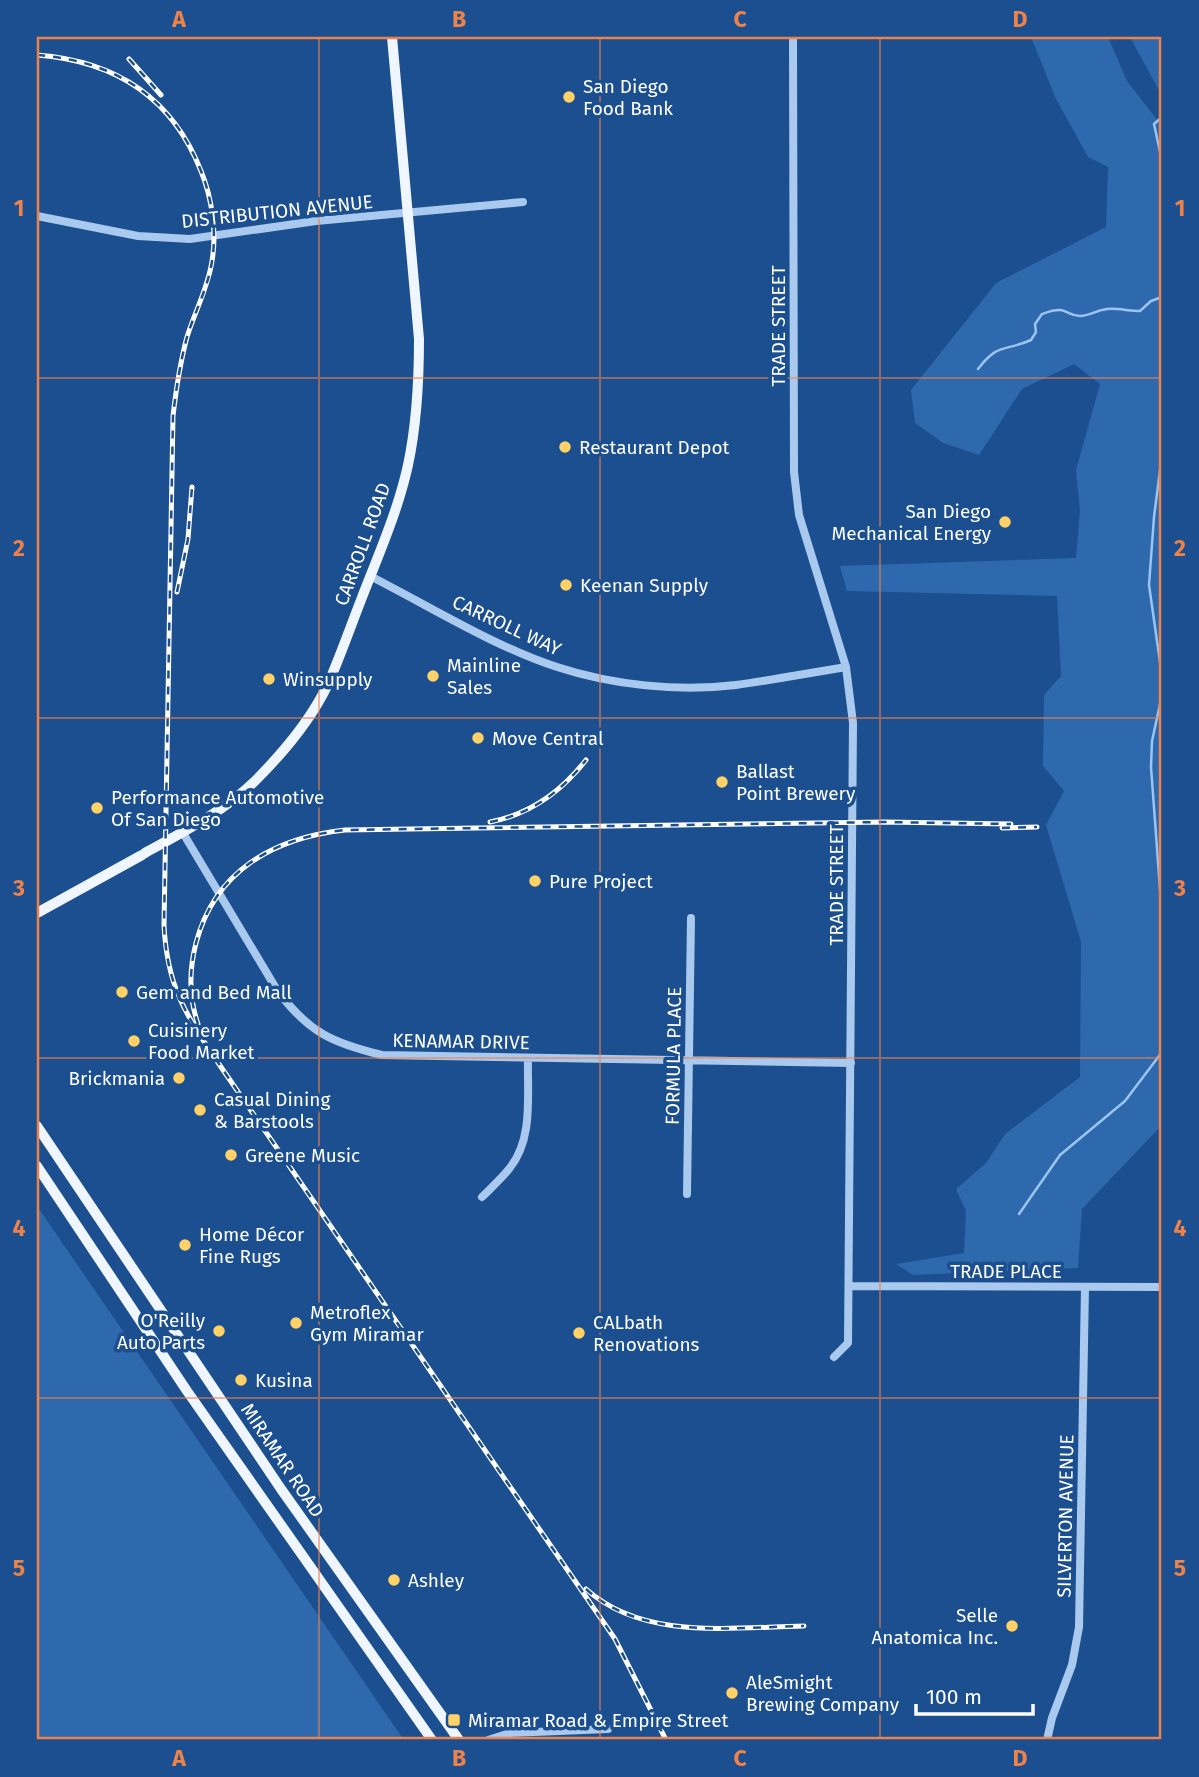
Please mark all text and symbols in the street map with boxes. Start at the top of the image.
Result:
text: A [171,5,186,33]
text: B [452,5,466,33]
text: C [733,5,747,33]
text: D [1013,5,1028,33]
place label: San Diego Food Bank [583,75,673,120]
marker: San Diego Food Bank [561,89,577,105]
street label: DISTRIBUTION AVENUE [180,190,374,233]
text: 1 [14,194,24,222]
text: 1 [1175,194,1185,222]
street label: TRADE STREET [767,265,790,387]
place label: Restaurant Depot [579,436,730,459]
marker: Restaurant Depot [557,439,573,455]
street label: CARROLL ROAD [330,480,395,609]
place label: San Diego Mechanical Energy [831,500,992,545]
marker: San Diego Mechanical Energy [997,514,1013,530]
text: 2 [13,534,25,562]
text: 2 [1174,534,1186,562]
place label: Keenan Supply [580,574,709,597]
marker: Keenan Supply [558,577,574,593]
street label: CARROLL WAY [449,590,565,661]
place label: Mainline Sales [447,654,521,699]
place label: Winsupply [283,668,373,691]
marker: Mainline Sales [425,668,441,684]
marker: Winsupply [261,671,277,687]
place label: Move Central [492,727,604,750]
marker: Move Central [470,730,486,746]
place label: Ballast Point Brewery [736,760,856,805]
marker: Ballast Point Brewery [714,774,730,790]
place label: Performance Automotive Of San Diego [111,786,324,831]
marker: Performance Automotive Of San Diego [89,800,105,816]
street label: TRADE STREET [825,824,848,946]
place label: Pure Project [549,870,653,893]
marker: Pure Project [527,873,543,889]
text: 3 [12,874,25,902]
text: 3 [1173,874,1186,902]
place label: Gem and Bed Mall [136,981,292,1004]
marker: Gem and Bed Mall [114,984,130,1000]
street label: FORMULA PLACE [661,987,686,1125]
place label: Cuisinery Food Market [148,1019,255,1064]
street label: KENAMAR DRIVE [392,1029,530,1054]
marker: Cuisinery Food Market [126,1033,142,1049]
place label: Brickmania [68,1067,165,1090]
marker: Brickmania [171,1070,187,1086]
place label: Casual Dining & Barstools [214,1088,330,1133]
marker: Casual Dining & Barstools [192,1102,208,1118]
place label: Greene Music [245,1144,360,1167]
marker: Greene Music [223,1147,239,1163]
text: 4 [13,1214,26,1242]
text: 4 [1174,1214,1187,1242]
place label: Home Décor Fine Rugs [199,1223,305,1268]
marker: Home Décor Fine Rugs [177,1237,193,1253]
street label: TRADE PLACE [950,1260,1062,1283]
place label: Metroflex Gym Miramar [310,1301,424,1346]
place label: O'Reilly Auto Parts [117,1309,206,1354]
place label: CALbath Renovations [593,1311,700,1356]
marker: Metroflex Gym Miramar [288,1315,304,1331]
marker: O'Reilly Auto Parts [211,1323,227,1339]
marker: CALbath Renovations [571,1325,587,1341]
place label: Kusina [255,1369,313,1392]
marker: Kusina [233,1372,249,1388]
street label: MIRAMAR ROAD [236,1399,329,1522]
street label: SILVERTON AVENUE [1053,1434,1078,1598]
text: 5 [13,1554,25,1582]
text: 5 [1174,1554,1186,1582]
place label: Ashley [408,1569,465,1592]
marker: Ashley [386,1572,402,1588]
place label: Selle Anatomica Inc. [871,1604,998,1649]
marker: Selle Anatomica Inc. [1004,1618,1020,1634]
place label: AleSmight Brewing Company [746,1671,900,1716]
scale bar [916,1672,1033,1716]
text: 100 m [926,1684,982,1710]
marker: AleSmight Brewing Company [724,1685,740,1701]
place label: Miramar Road & Empire Street [468,1709,729,1732]
marker: Miramar Road & Empire Street [446,1712,462,1728]
text: A [171,1744,186,1772]
text: B [452,1744,466,1772]
text: C [733,1744,747,1772]
text: D [1013,1744,1028,1772]

